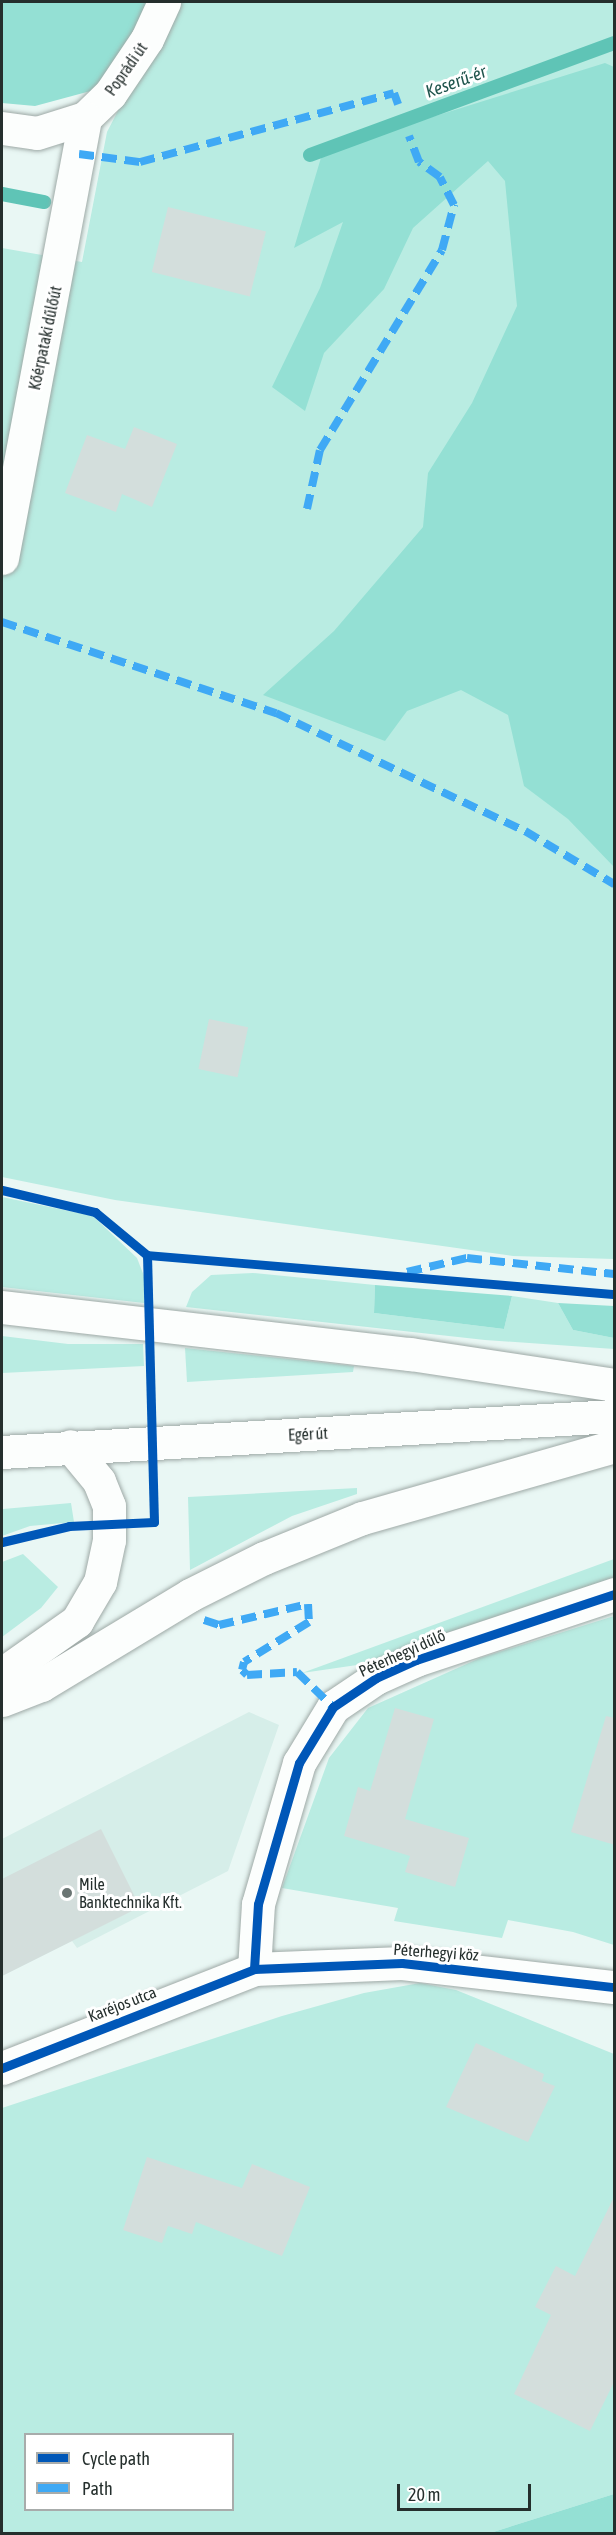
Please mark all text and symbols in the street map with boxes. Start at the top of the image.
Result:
street label: Poprádi út [101,39,151,99]
water label: Keserű-ér [423,61,489,103]
street label: Kőérpataki dűlőút [25,284,65,392]
street label: Egér út [288,1423,328,1445]
street label: Péterhegyi dűlő [356,1625,448,1681]
place label: Mile Banktechnika Kft. [79,1874,182,1912]
marker: Mile Banktechnika Kft. [60,1886,74,1900]
street label: Péterhegyi köz [393,1939,479,1965]
street label: Karéjos utca [85,1982,159,2026]
legend [24,2433,234,2511]
text: Cycle path [82,2448,150,2469]
scale bar [400,2472,534,2510]
text: Path [82,2478,113,2499]
text: 20 m [408,2484,440,2505]

